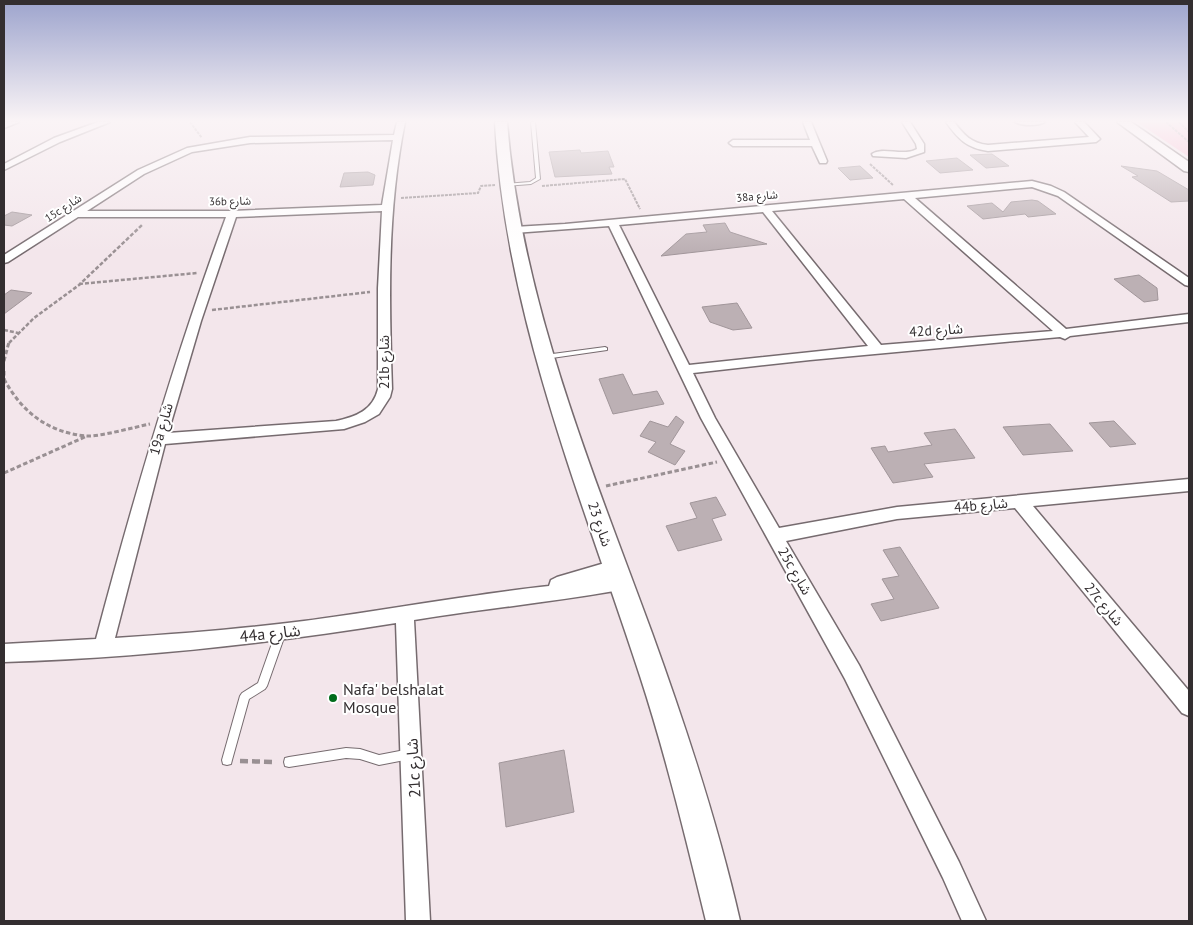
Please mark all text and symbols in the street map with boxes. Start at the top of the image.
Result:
street label: 38a شارع [736,187,779,206]
street label: 15c شارع [42,191,85,226]
street label: 36b شارع [209,194,252,209]
street label: 42d شارع [909,319,964,343]
street label: 21b شارع [375,335,395,389]
street label: 19a شارع [145,401,179,458]
street label: 44b شارع [953,494,1009,518]
street label: شارع 23 [582,499,616,549]
street label: 25c شارع [772,544,816,599]
street label: 27c شارع [1079,579,1127,631]
street label: 44a شارع [239,620,302,649]
place label: Nafa' belshalat Mosque [343,679,445,717]
marker: Nafa' belshalat Mosque [327,692,339,704]
street label: 21c شارع [401,737,428,798]

